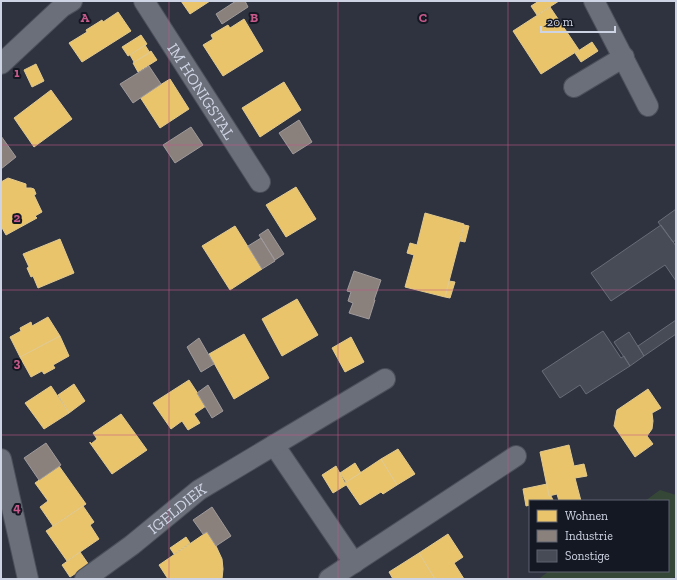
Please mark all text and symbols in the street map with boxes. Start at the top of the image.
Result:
scale bar [541,8,615,34]
text: A [81,10,90,25]
text: B [250,10,258,25]
text: C [419,10,427,25]
text: 20 m [547,15,574,29]
street label: IM HONIGSTAL [164,39,240,143]
text: 1 [14,65,20,80]
text: 2 [14,210,21,225]
text: 3 [14,355,21,370]
street label: IGELDIEK [144,478,210,538]
text: 4 [13,500,21,515]
legend [529,500,669,572]
text: Wohnen [565,509,608,523]
text: Industrie [565,529,613,543]
text: Sonstige [565,549,610,563]

